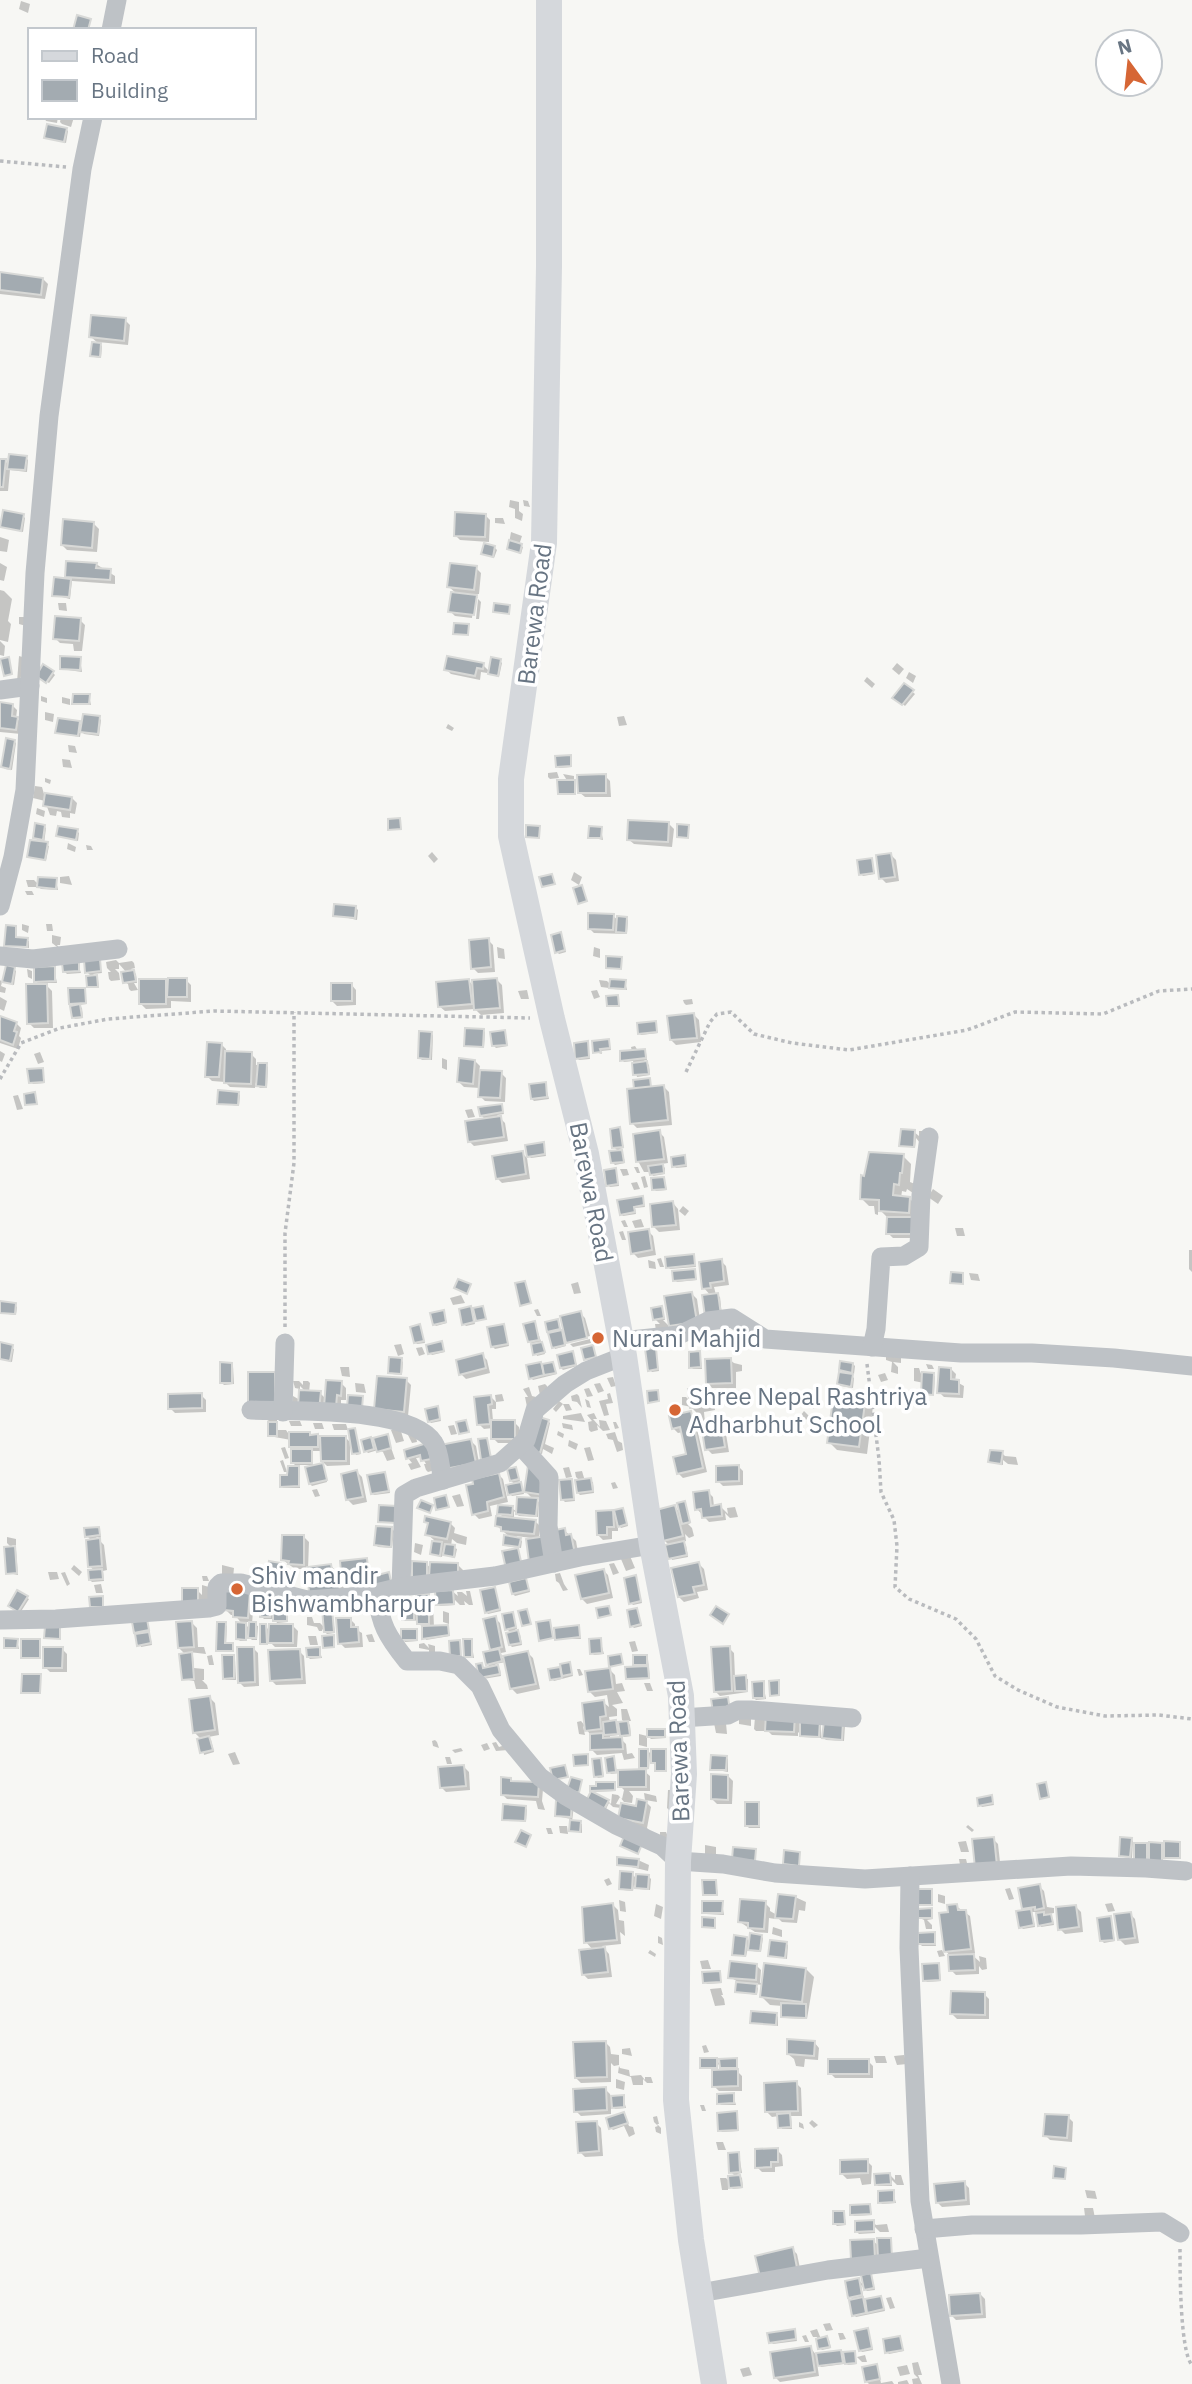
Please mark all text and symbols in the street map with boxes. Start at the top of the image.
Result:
legend [28,28,256,119]
north arrow [1094,28,1164,98]
text: N [1115,33,1134,60]
text: Road [91,41,139,69]
text: Building [91,76,168,104]
street label: Barewa Road [509,542,559,686]
street label: Barewa Road [563,1119,621,1265]
place label: Nurani Mahjid [612,1322,761,1354]
marker: Nurani Mahjid [590,1330,606,1346]
place label: Shree Nepal Rashtriya Adharbhut School [689,1380,927,1440]
marker: Shree Nepal Rashtriya Adharbhut School [667,1402,683,1418]
place label: Shiv mandir Bishwambharpur [251,1559,436,1619]
marker: Shiv mandir Bishwambharpur [229,1581,245,1597]
street label: Barewa Road [660,1679,696,1823]

